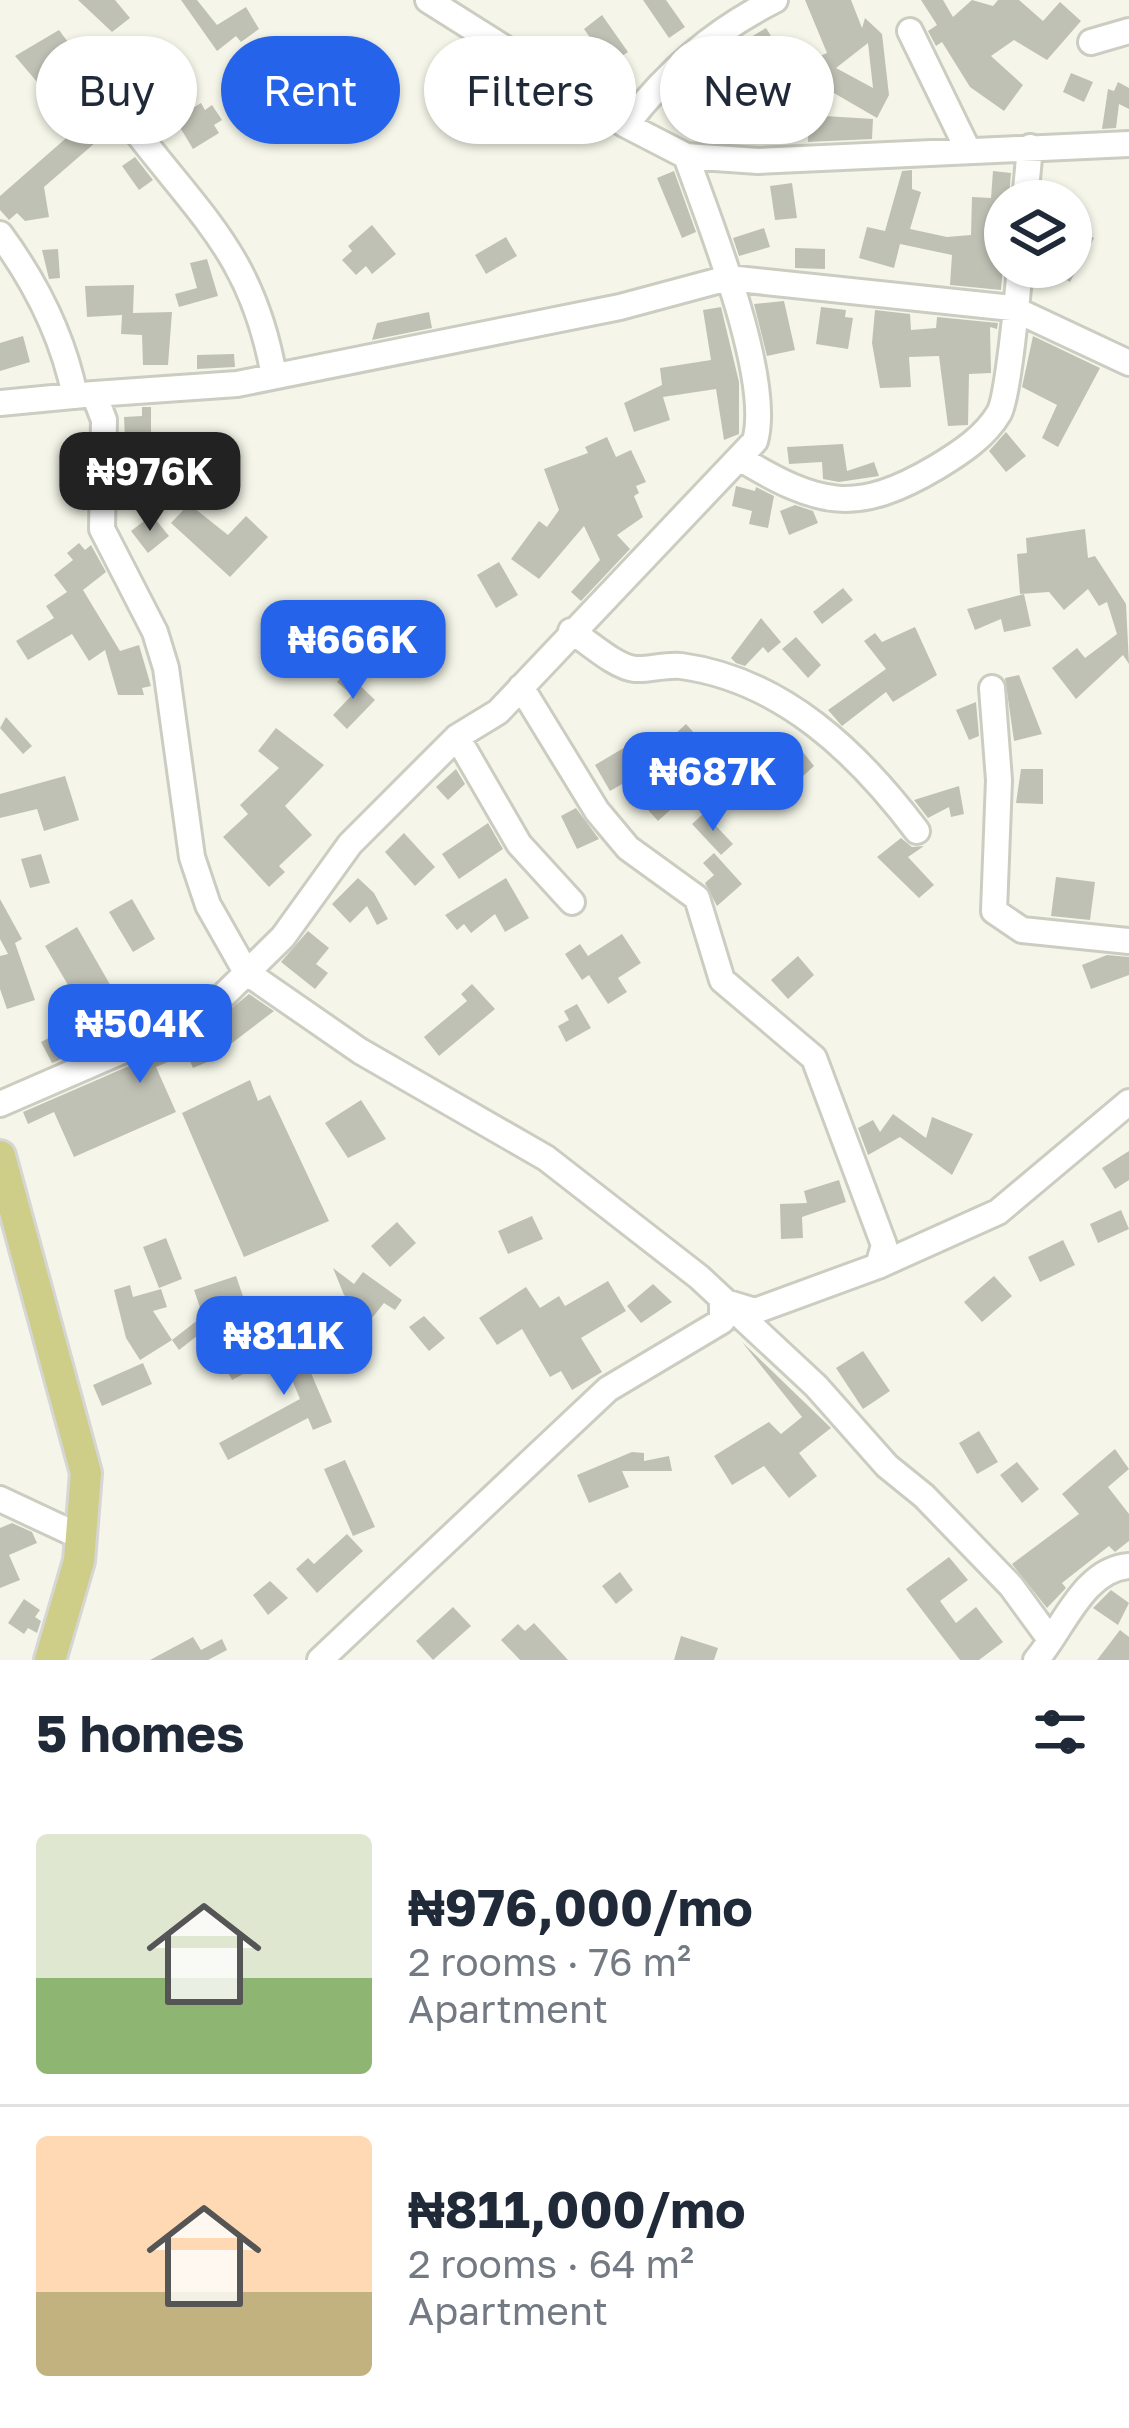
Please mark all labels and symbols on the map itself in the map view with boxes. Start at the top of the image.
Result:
pin: ₦976K [66,432,234,534]
pin: ₦666K [269,600,437,702]
pin: ₦687K [629,732,797,834]
pin: ₦504K [56,984,224,1086]
pin: ₦811K [200,1296,368,1398]

